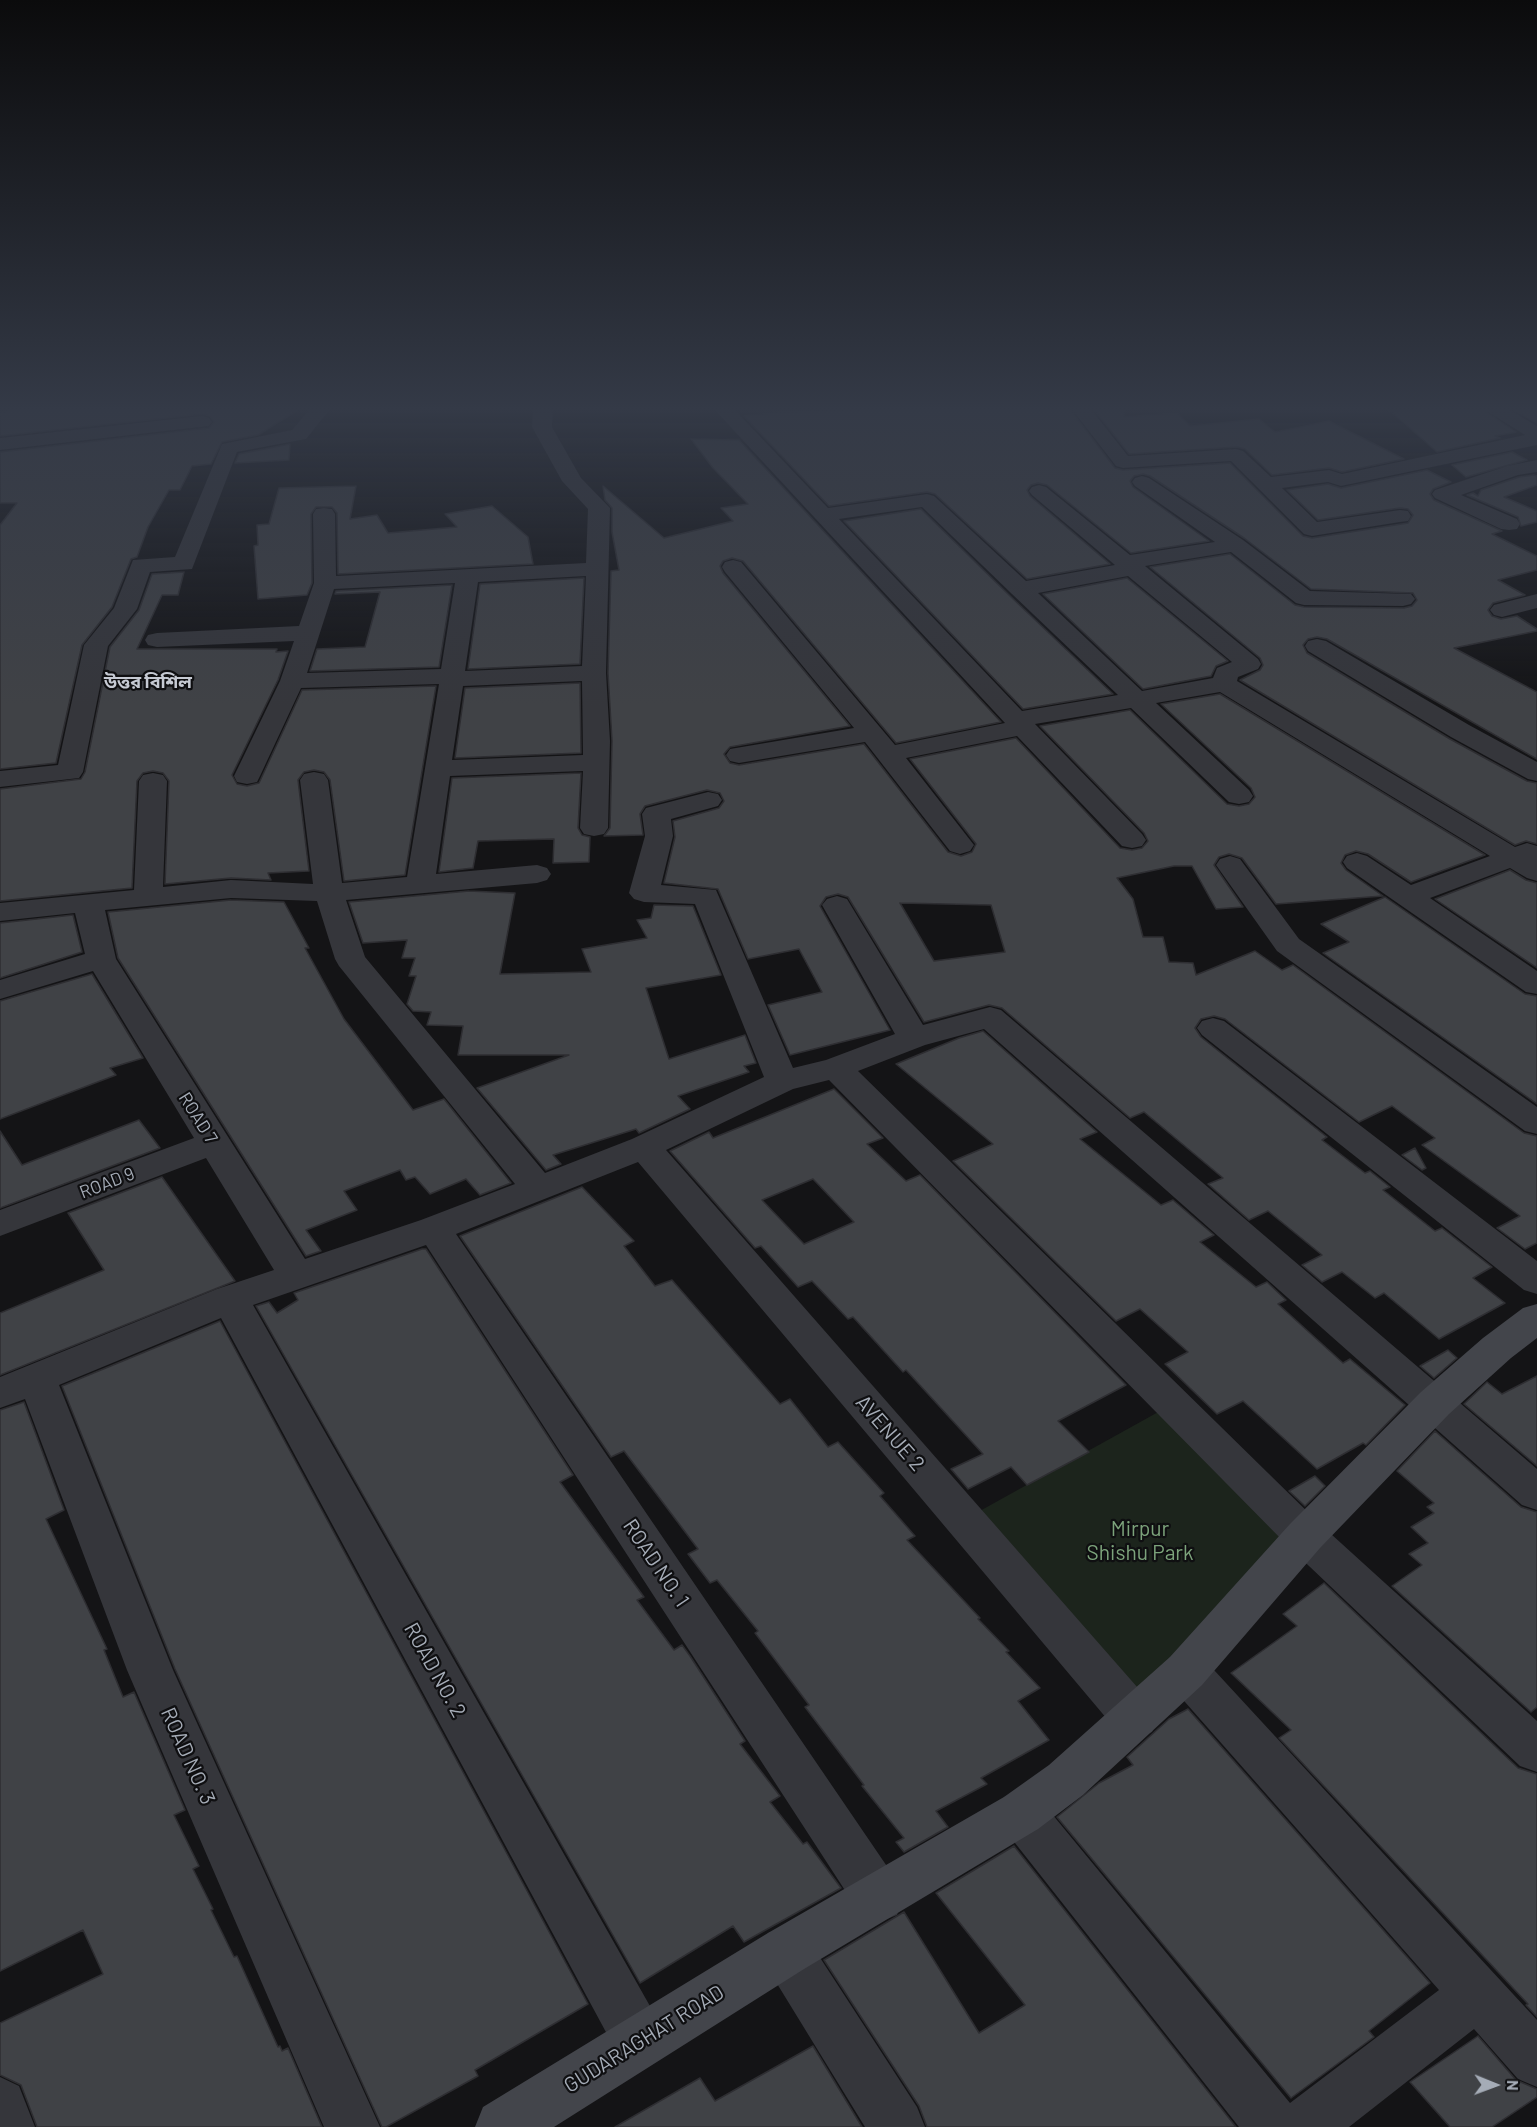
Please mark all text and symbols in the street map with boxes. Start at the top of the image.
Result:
district label: উত্তর বিশিল [104,671,192,693]
street label: ROAD 7 [174,1088,222,1148]
street label: ROAD 9 [76,1163,138,1203]
street label: AVENUE 2 [850,1390,930,1476]
street label: ROAD NO. 1 [618,1514,694,1612]
park label: Mirpur Shishu Park [1086,1516,1194,1566]
street label: ROAD NO. 2 [399,1618,471,1722]
street label: ROAD NO. 3 [155,1703,221,1809]
street label: GUDARAGHAT ROAD [559,1980,729,2098]
north arrow [1465,2055,1525,2115]
text: N [1504,2080,1523,2091]

